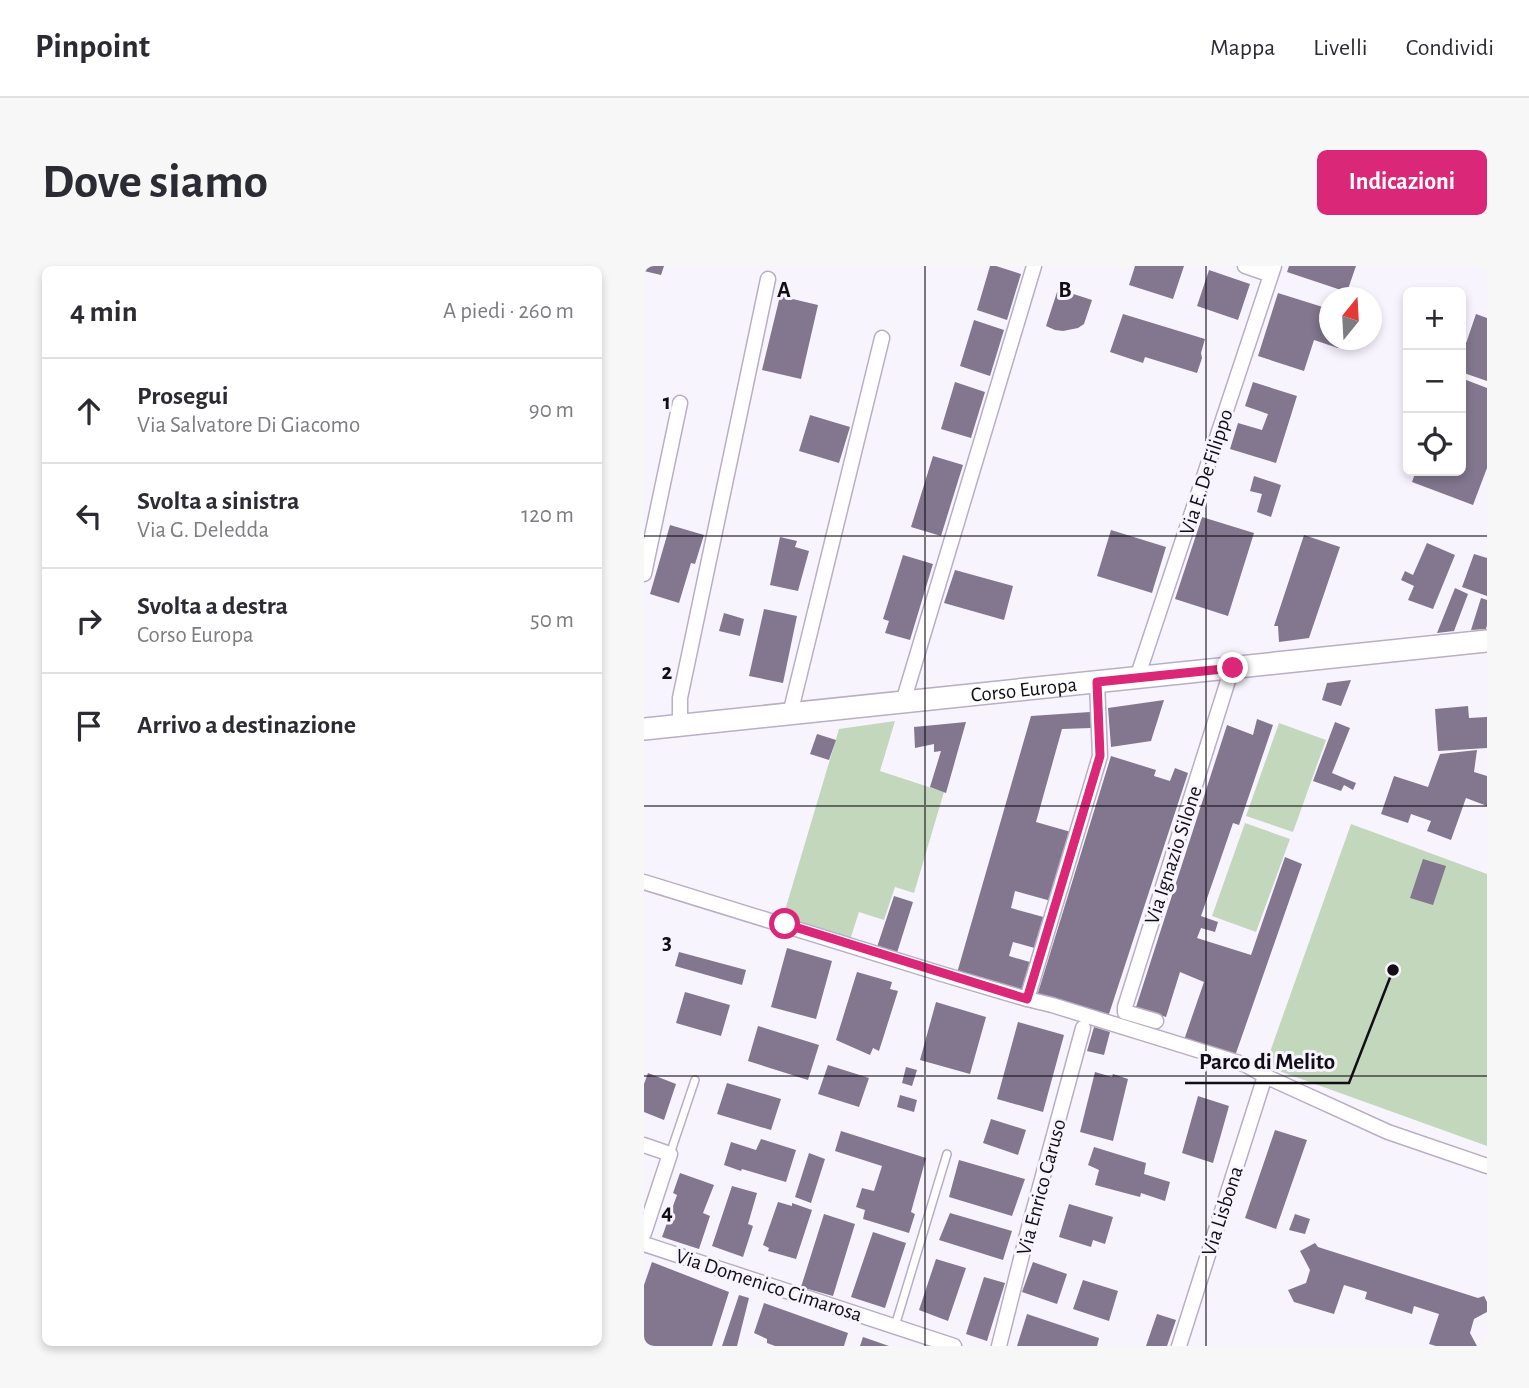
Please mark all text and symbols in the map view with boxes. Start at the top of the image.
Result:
text: Pinpoint [35,31,150,64]
text: Mappa [1210,36,1275,60]
text: Livelli [1313,36,1368,60]
text: Condividi [1406,36,1494,60]
button: Indicazioni [1317,150,1487,215]
text: Dove siamo [42,158,268,207]
text: A [777,279,791,302]
text: B [1058,279,1072,302]
north arrow [1319,287,1382,350]
map controls [1403,287,1466,476]
button: + [1403,287,1466,350]
text: 4 min [70,297,138,327]
text: A piedi · 260 m [443,300,574,323]
button: − [1403,350,1466,413]
text: Prosegui [137,383,228,409]
text: 1 [663,391,671,414]
icon: ahead [70,392,108,430]
text: 90 m [529,399,574,422]
street label: Via E. De Filippo [1176,406,1237,538]
button: locate [1403,413,1466,476]
text: Via Salvatore Di Giacomo [137,414,360,437]
text: Svolta a sinistra [137,488,299,514]
icon: left [70,497,108,535]
text: 120 m [521,504,574,527]
text: Via G. Deledda [137,519,269,542]
text: Svolta a destra [137,593,288,619]
icon: right [70,602,108,640]
text: 50 m [530,609,574,632]
text: Corso Europa [137,624,254,647]
route end [1217,652,1248,683]
text: 2 [662,661,673,684]
street label: Corso Europa [970,674,1078,706]
icon: arrive [70,707,108,745]
text: Arrivo a destinazione [137,712,356,738]
street label: Via Ignazio Silone [1141,783,1206,927]
route start [769,908,800,939]
text: 3 [662,931,672,954]
callout: Parco di Melito [1185,1039,1349,1083]
text: Parco di Melito [1199,1051,1335,1074]
street label: Via Enrico Caruso [1013,1117,1070,1258]
street label: Via Lisbona [1198,1163,1247,1259]
text: 4 [661,1201,673,1224]
street label: Via Domenico Cimarosa [673,1245,865,1326]

